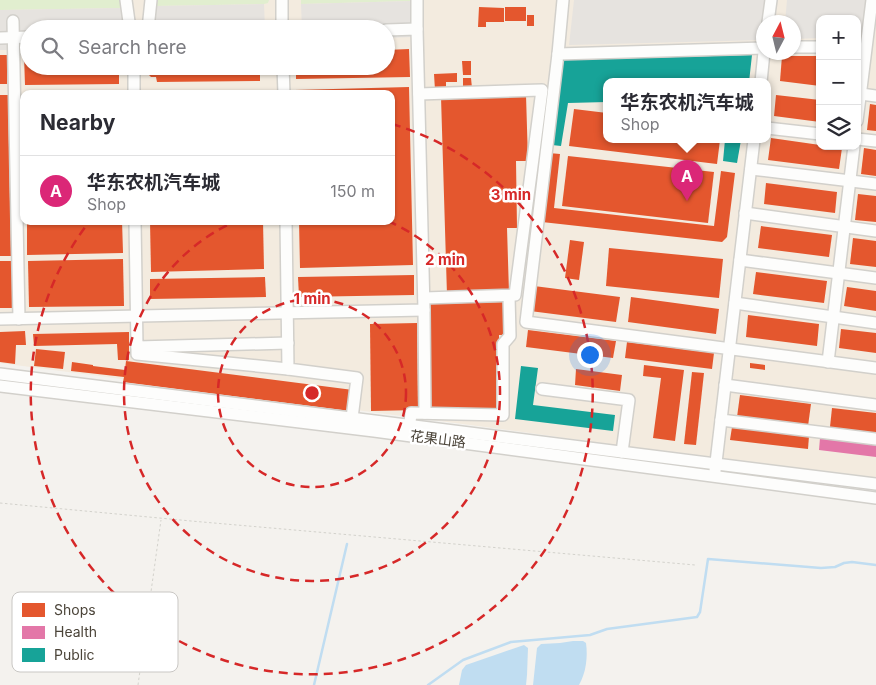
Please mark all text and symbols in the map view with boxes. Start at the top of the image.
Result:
north arrow [756,15,801,60]
map controls [816,15,861,150]
button: + [816,15,861,60]
search box [20,20,395,75]
icon: search [38,34,66,62]
text: Search here [78,36,187,59]
button: − [816,60,861,105]
popup [603,78,771,143]
text: 华东农机汽车城 [620,91,754,114]
button: layers [816,105,861,150]
text: Nearby [40,110,115,135]
text: Shop [620,114,660,134]
pin: A [671,160,703,201]
text: 华东农机汽车城 [87,171,220,194]
text: A [50,181,62,201]
text: 150 m [330,181,375,201]
text: 3 min [491,185,531,204]
text: Shop [87,194,126,214]
text: 2 min [425,250,465,269]
text: 1 min [293,289,331,308]
your location [577,342,603,368]
centre of rings [303,384,321,402]
street label: 花果山路 [409,427,467,450]
legend [12,592,178,672]
text: Shops [54,601,96,618]
text: Health [54,623,97,640]
text: Public [54,646,95,663]

